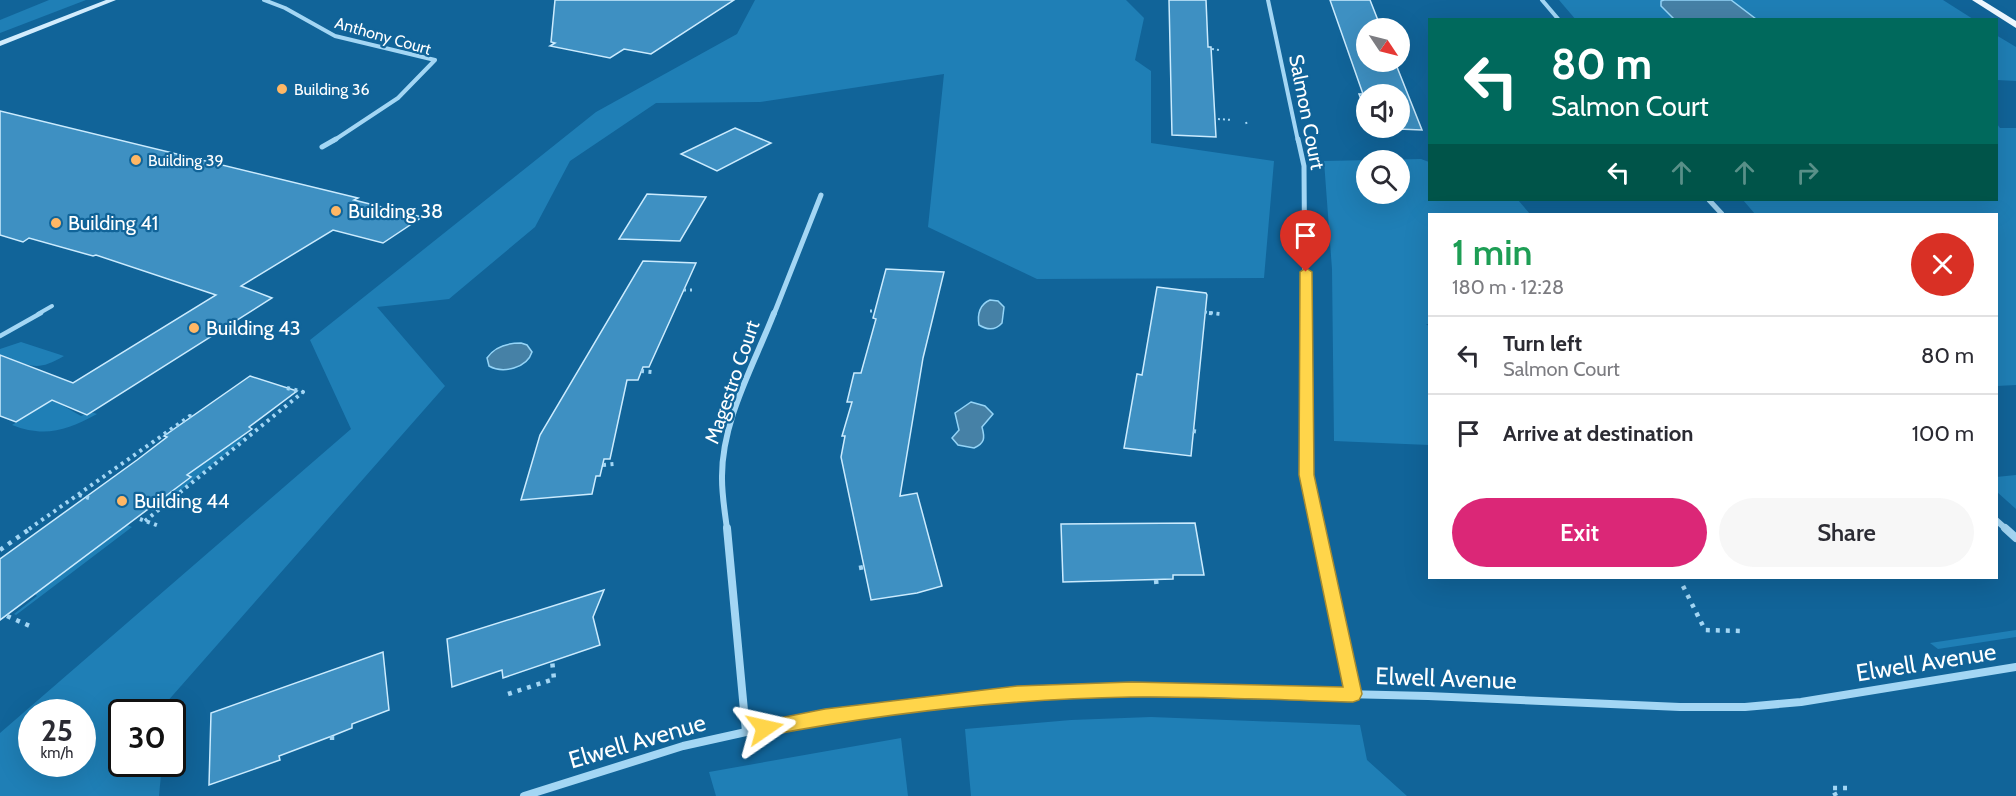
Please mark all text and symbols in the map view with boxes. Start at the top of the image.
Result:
street label: Anthony Court [333,13,434,59]
north arrow [1356,18,1410,72]
map controls [1356,18,1410,204]
text: 80 m [1551,38,1652,90]
icon: left [1452,42,1530,120]
street label: Salmon Court [1284,52,1330,172]
place label: Building 36 [294,80,369,99]
marker: Building 36 [275,82,289,96]
button: sound [1356,84,1410,138]
text: Salmon Court [1551,90,1709,123]
button: search [1356,150,1410,204]
place label: Building 39 [148,151,223,170]
marker: Building 39 [129,153,143,167]
icon: left [1602,156,1635,189]
icon: ahead [1665,156,1698,189]
icon: ahead [1728,156,1761,189]
icon: right [1791,156,1824,189]
place label: Building 38 [348,199,443,223]
marker: Building 38 [329,204,343,218]
pin [1280,210,1331,272]
place label: Building 41 [68,211,158,235]
marker: Building 41 [49,216,63,230]
icon: arrive [1289,219,1322,252]
text: 1 min [1452,230,1532,274]
button: close [1911,233,1974,296]
text: 180 m · 12:28 [1452,275,1564,299]
place label: Building 43 [206,316,301,340]
street label: Magestro Court [700,317,764,447]
marker: Building 43 [187,321,201,335]
text: Turn left [1503,330,1582,357]
icon: left [1452,339,1485,372]
text: 80 m [1921,342,1974,369]
text: Salmon Court [1503,357,1620,381]
icon: arrive [1452,417,1485,450]
text: Arrive at destination [1503,420,1693,447]
text: 100 m [1912,420,1974,447]
place label: Building 44 [134,489,230,513]
marker: Building 44 [115,494,129,508]
button: Exit [1452,498,1707,567]
button: Share [1719,498,1974,567]
street label: Elwell Avenue [1854,637,1998,687]
street label: Elwell Avenue [1375,661,1517,695]
position arrow [733,696,797,760]
speed limit sign: 30 [108,699,186,777]
street label: Elwell Avenue [565,708,709,774]
text: 25 [41,712,73,749]
text: km/h [41,744,73,762]

